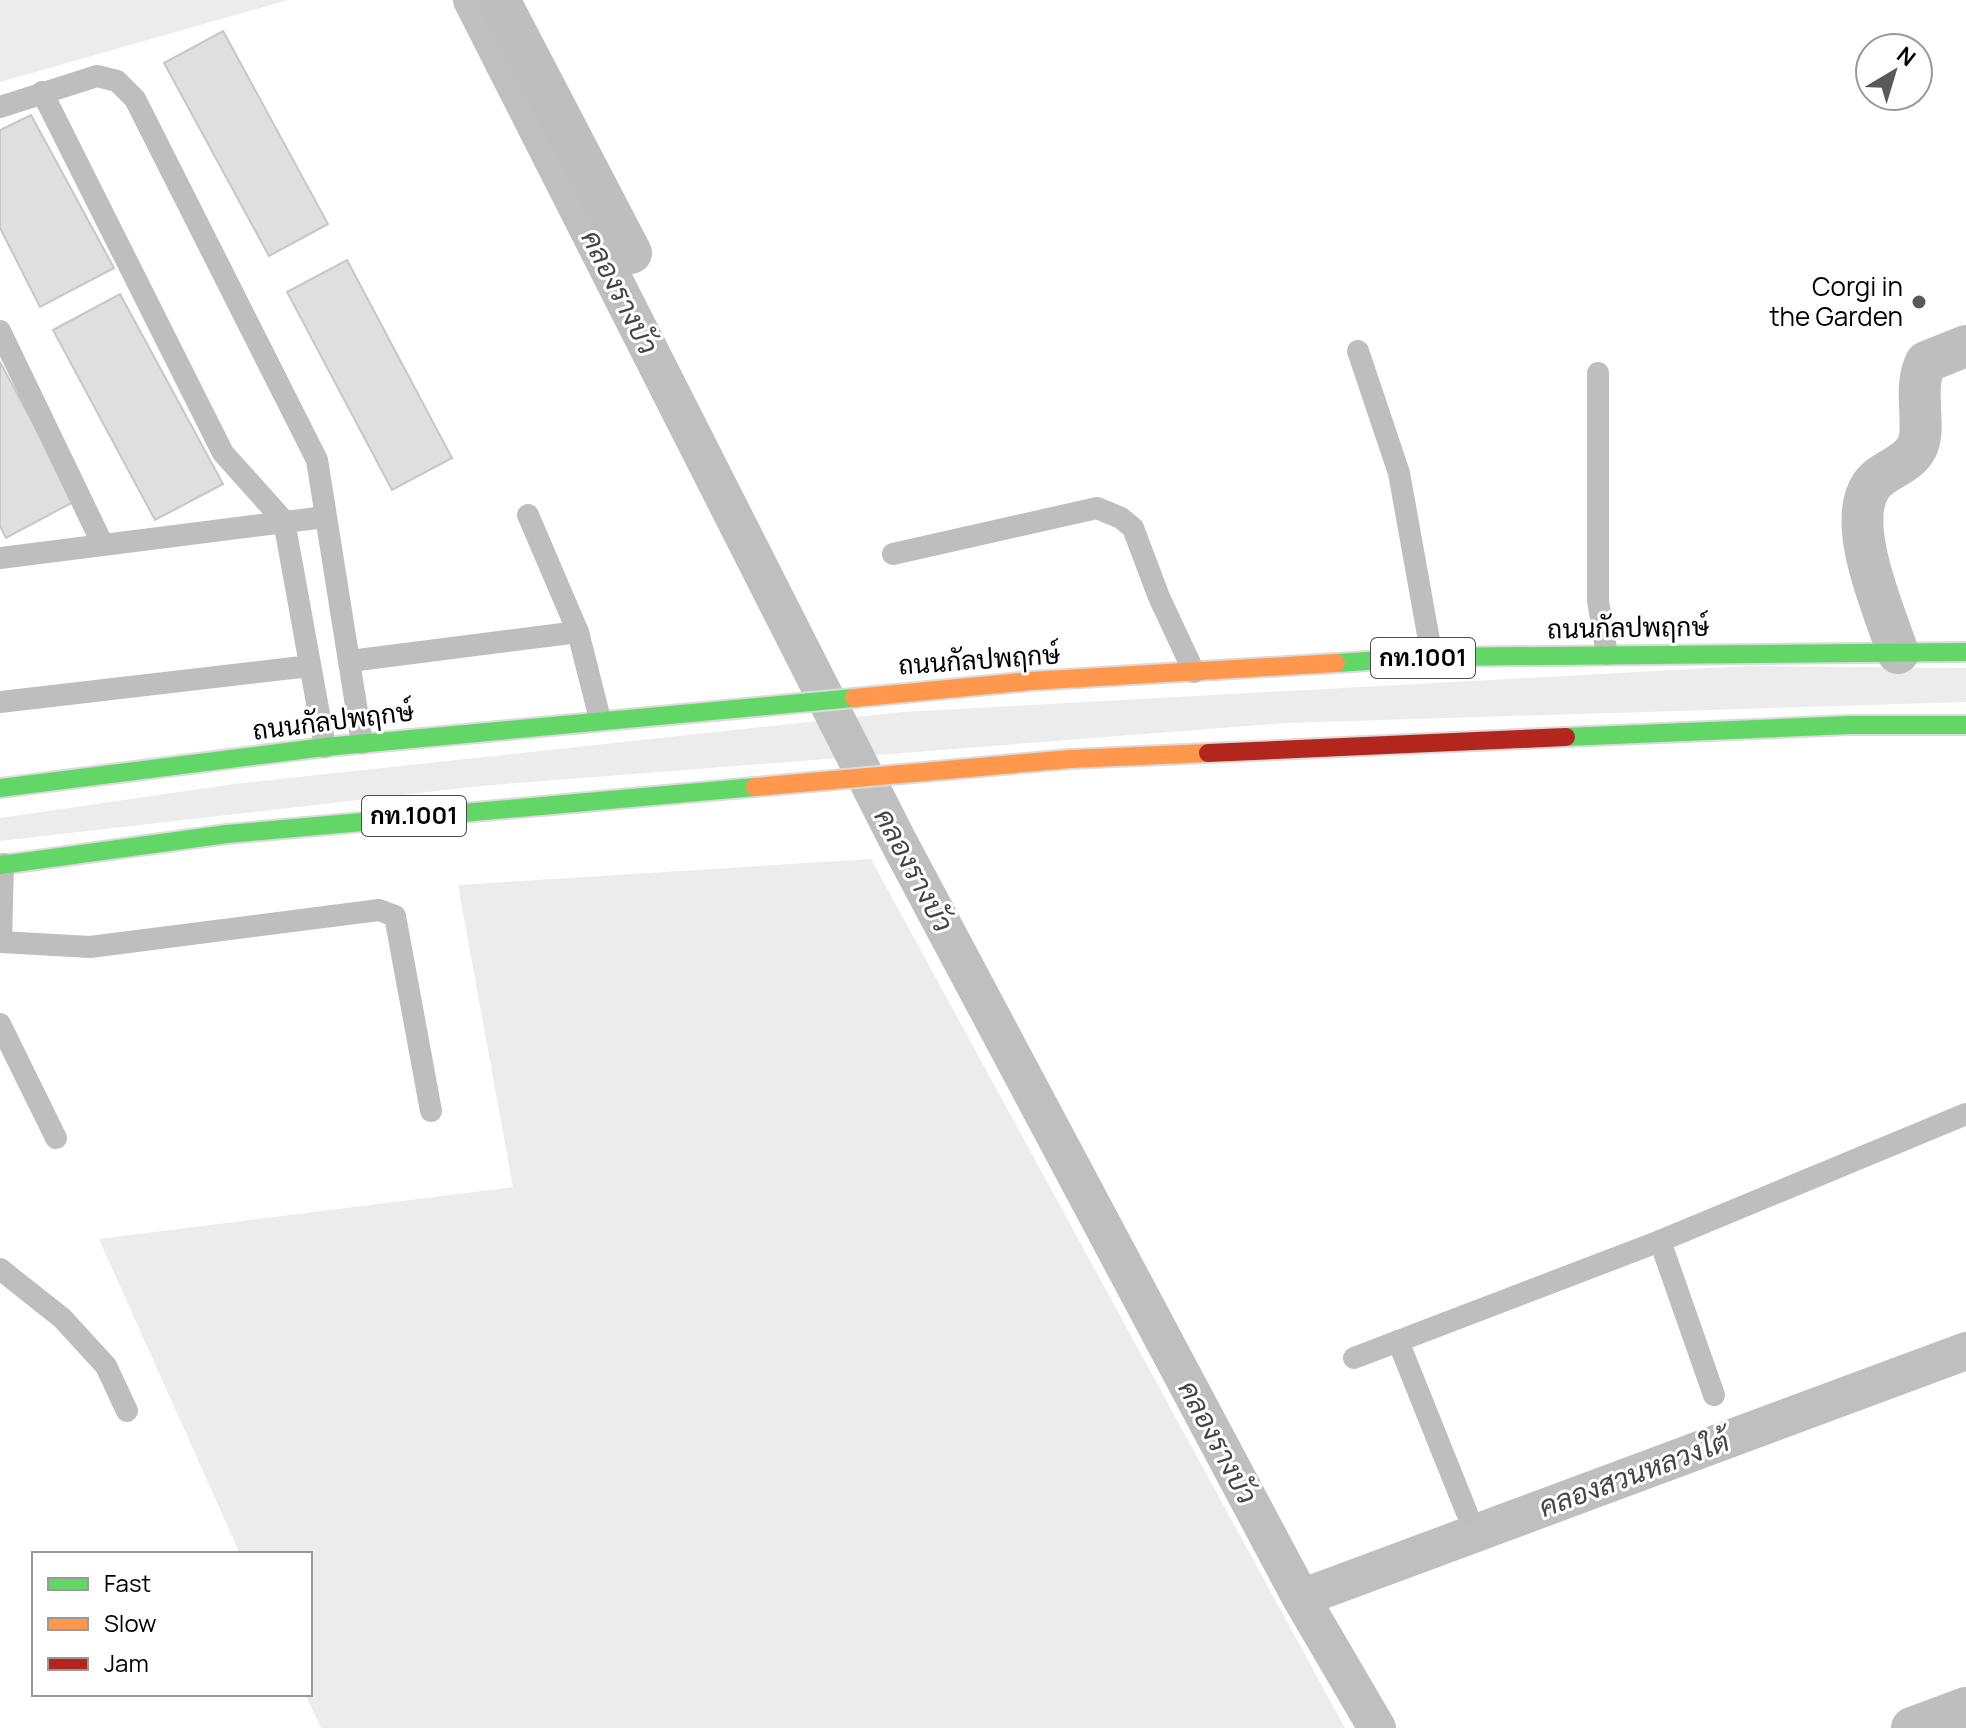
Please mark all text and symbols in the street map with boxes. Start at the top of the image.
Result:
north arrow [1854,32,1934,112]
text: N [1891,40,1922,73]
water label: คลองรางบัว [573,223,668,360]
place label: Corgi in the Garden [1769,268,1903,334]
marker: Corgi in the Garden [1910,293,1928,311]
street label: ถนนกัลปพฤกษ์ [1547,608,1710,646]
street label: ถนนกัลปพฤกษ์ [897,635,1061,683]
road number: กท.1001 [1371,638,1475,678]
street label: ถนนกัลปพฤกษ์ [250,692,416,748]
road number: กท.1001 [362,796,466,836]
water label: คลองรางบัว [867,801,963,938]
water label: คลองรางบัว [1171,1373,1267,1510]
water label: คลองสวนหลวงใต้ [1533,1419,1738,1525]
legend [32,1552,312,1696]
text: Fast [104,1566,151,1599]
text: Slow [104,1606,157,1639]
text: Jam [104,1646,149,1679]

